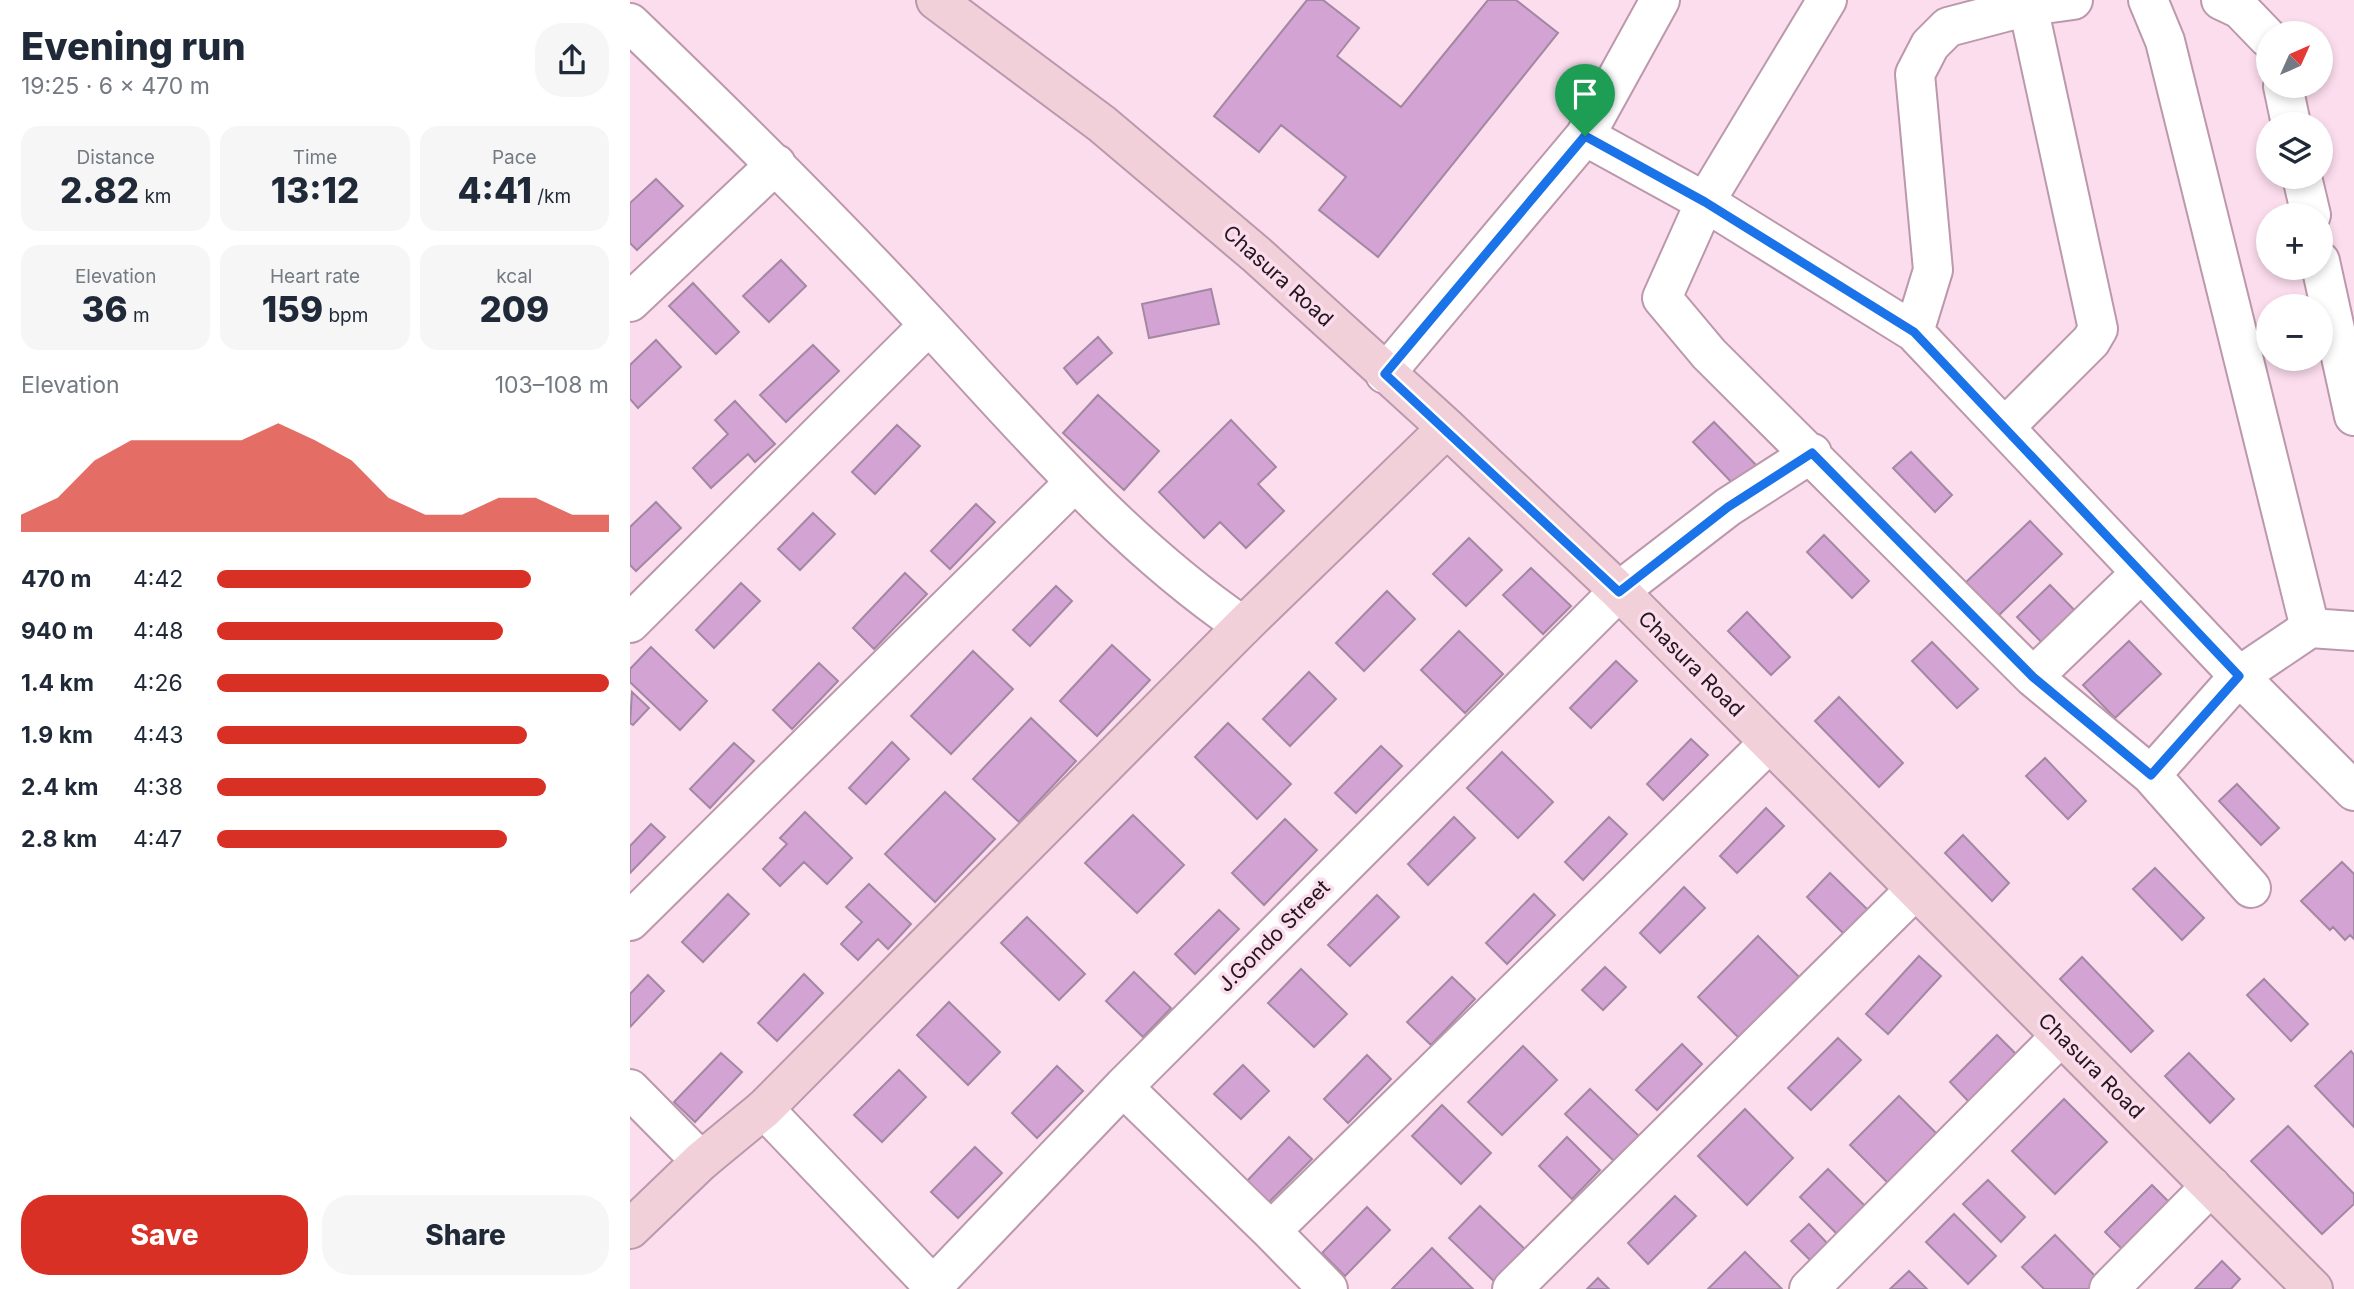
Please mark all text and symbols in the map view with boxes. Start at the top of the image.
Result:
north arrow [2256,21,2333,98]
map controls [2256,21,2333,371]
text: Evening run [21,23,246,69]
button: share [535,23,609,97]
pin [1555,64,1615,136]
text: 19:25 · 6 × 470 m [21,72,210,100]
icon: arrive [1566,75,1604,113]
button: layers [2256,112,2333,189]
text: Distance [76,146,155,169]
text: Time [293,146,337,169]
text: Pace [492,146,537,169]
text: 2.82 [60,169,139,211]
text: 13:12 [271,169,359,211]
text: 4:41 [457,169,532,211]
text: km [139,185,171,208]
text: /km [532,185,571,208]
button: + [2256,203,2333,280]
street label: Chasura Road [1218,220,1338,332]
text: Elevation [75,265,156,288]
text: Heart rate [270,265,360,288]
text: kcal [496,265,532,288]
text: 36 [82,288,128,330]
text: 159 [262,288,323,330]
text: 209 [479,288,549,330]
button: − [2256,294,2333,371]
text: m [128,304,150,327]
text: bpm [323,304,368,327]
text: Elevation [21,371,120,399]
text: 103–108 m [495,371,609,399]
text: 470 m [21,565,92,593]
text: 4:42 [133,565,183,593]
street label: Chasura Road [1633,606,1749,722]
text: 940 m [21,617,93,645]
text: 4:48 [133,617,184,645]
text: 1.4 km [21,669,94,697]
text: 4:26 [133,669,183,697]
text: 1.9 km [21,721,93,749]
text: 4:43 [133,721,184,749]
text: 2.4 km [21,773,99,801]
text: 4:38 [133,773,183,801]
text: 2.8 km [21,825,97,853]
text: 4:47 [133,825,182,853]
street label: J.Gondo Street [1213,875,1335,997]
street label: Chasura Road [2033,1008,2149,1124]
button: Save [21,1195,308,1275]
button: Share [322,1195,609,1275]

